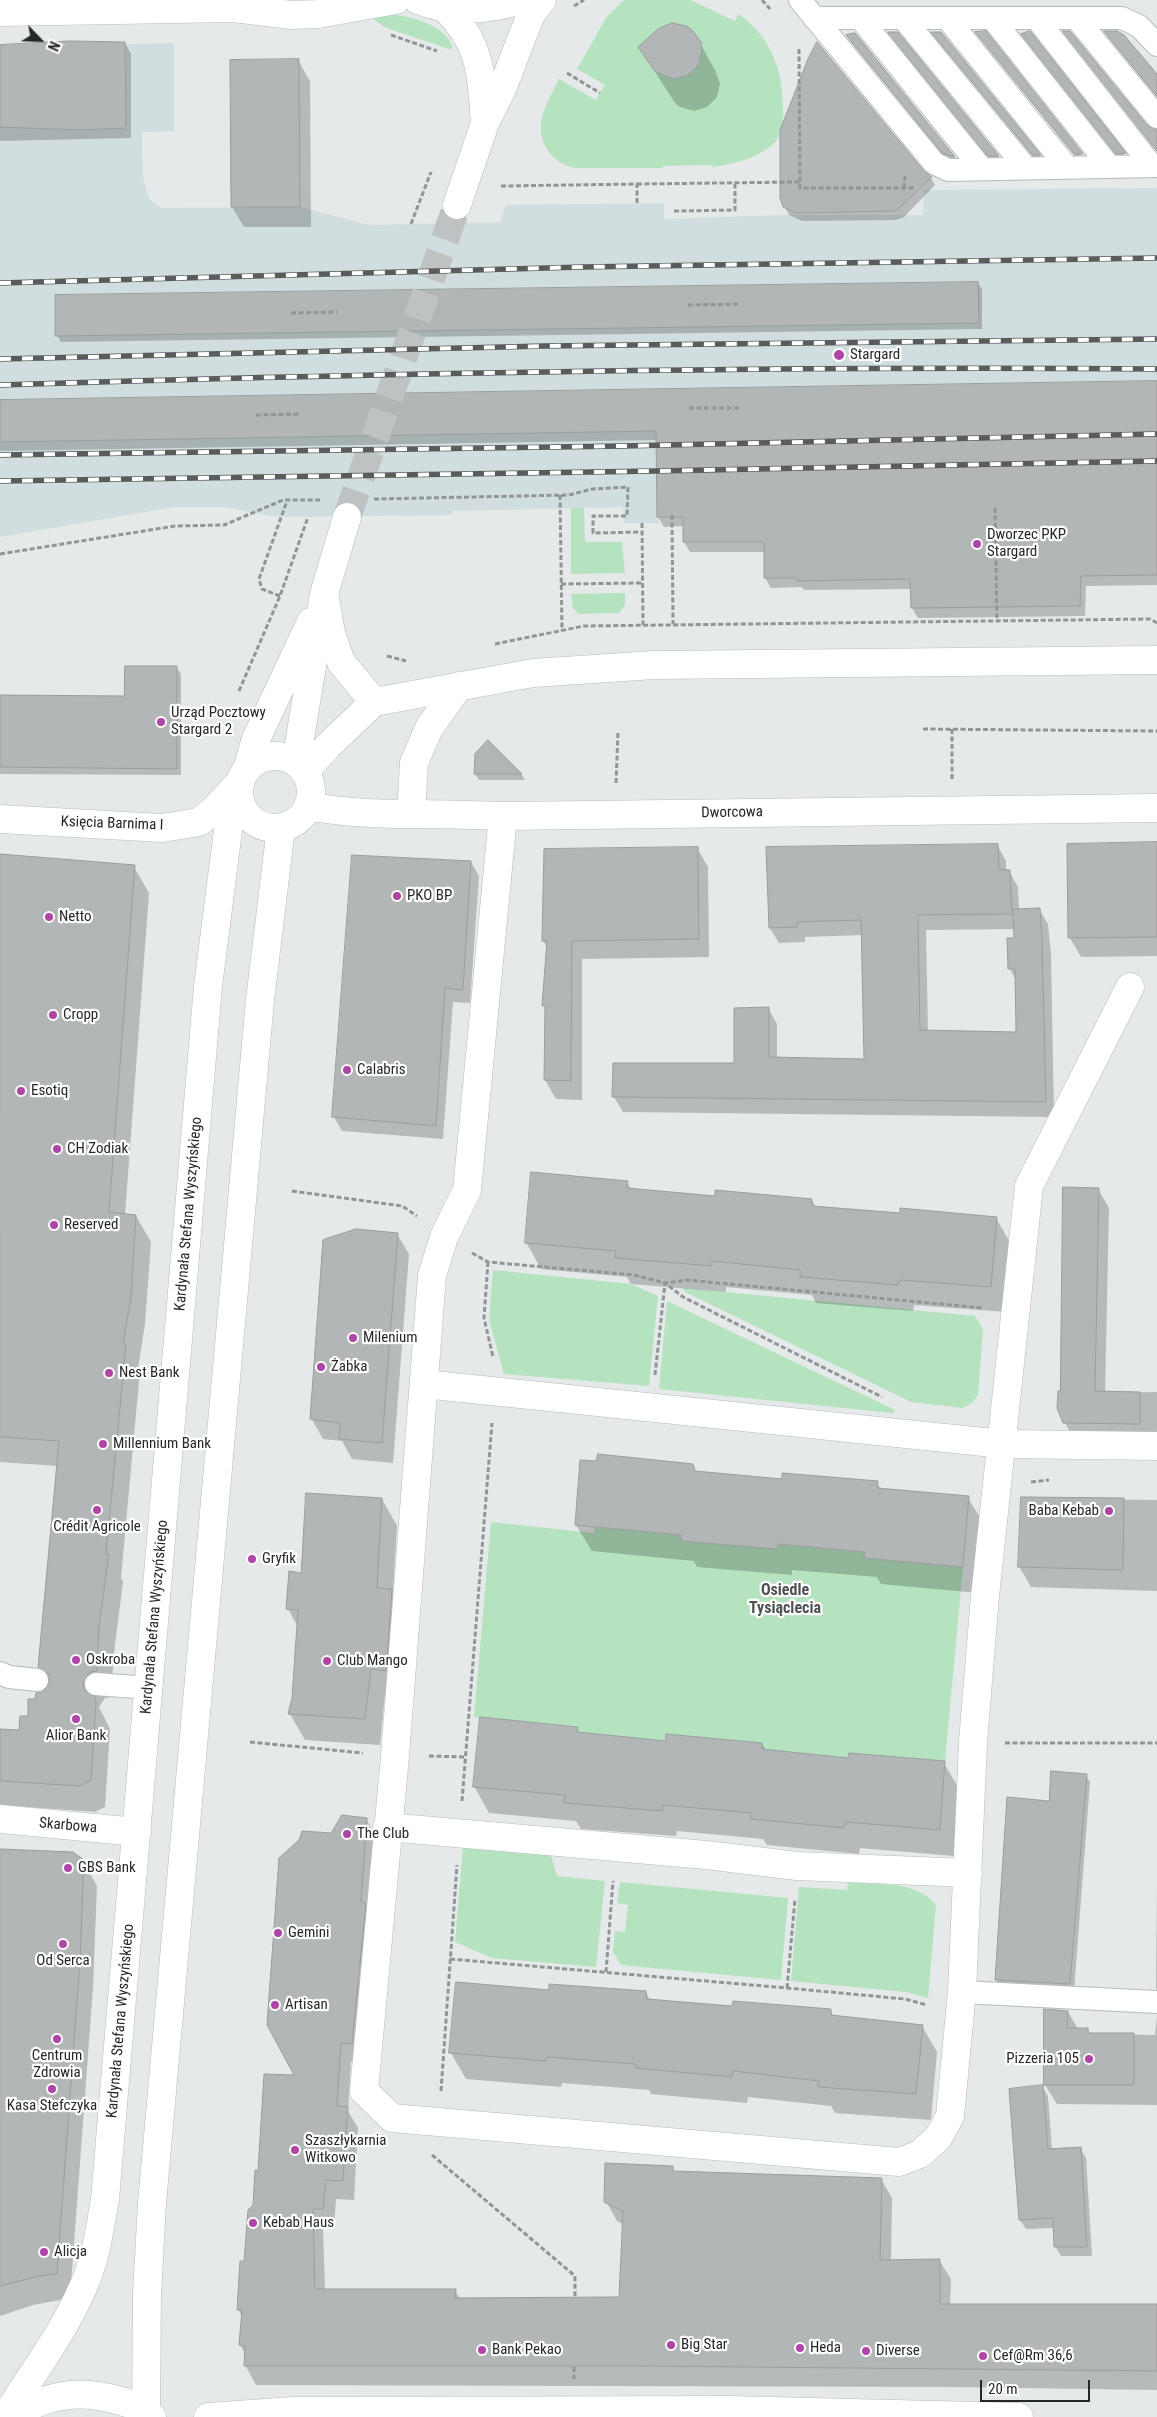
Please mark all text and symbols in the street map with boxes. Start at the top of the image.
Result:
north arrow [15,15,65,65]
text: N [45,39,63,53]
place label: Stargard [850,346,900,364]
marker: Stargard [832,348,846,362]
place label: Dworzec PKP Stargard [987,526,1066,561]
marker: Dworzec PKP Stargard [971,538,983,550]
place label: Urząd Pocztowy Stargard 2 [171,704,266,739]
marker: Urząd Pocztowy Stargard 2 [155,716,167,728]
street label: Dworcowa [701,803,763,823]
street label: Księcia Barnima I [60,813,164,835]
place label: PKO BP [407,887,452,905]
marker: PKO BP [391,890,403,902]
place label: Netto [59,908,92,926]
marker: Netto [43,911,55,923]
place label: Cropp [63,1006,98,1024]
marker: Cropp [47,1009,59,1021]
place label: Calabris [357,1061,406,1079]
marker: Calabris [341,1064,353,1076]
place label: Esotiq [31,1082,68,1100]
marker: Esotiq [15,1085,27,1097]
street label: Kardynała Stefana Wyszyńskiego [172,1116,206,1312]
place label: CH Zodiak [67,1140,128,1158]
marker: CH Zodiak [51,1143,63,1155]
place label: Reserved [64,1216,118,1234]
marker: Reserved [48,1219,60,1231]
place label: Milenium [363,1329,417,1347]
marker: Milenium [347,1332,359,1344]
place label: Żabka [331,1358,367,1376]
marker: Żabka [315,1361,327,1373]
place label: Nest Bank [119,1364,179,1382]
marker: Nest Bank [103,1367,115,1379]
place label: Millennium Bank [113,1435,211,1453]
marker: Millennium Bank [97,1438,109,1450]
place label: Baba Kebab [1029,1502,1099,1520]
marker: Crédit Agricole [91,1504,103,1516]
marker: Baba Kebab [1103,1505,1115,1517]
place label: Crédit Agricole [53,1518,141,1536]
street label: Kardynała Stefana Wyszyńskiego [138,1519,172,1715]
place label: Gryfik [262,1550,296,1568]
marker: Gryfik [246,1553,258,1565]
district label: Osiedle Tysiąclecia [749,1581,821,1619]
place label: Oskroba [86,1651,135,1669]
place label: Club Mango [337,1652,408,1670]
marker: Oskroba [70,1654,82,1666]
marker: Club Mango [321,1655,333,1667]
marker: Alior Bank [70,1713,82,1725]
place label: Alior Bank [46,1727,106,1745]
street label: Skarbowa [38,1815,98,1837]
place label: The Club [357,1825,409,1843]
marker: The Club [341,1828,353,1840]
place label: GBS Bank [78,1859,136,1877]
marker: GBS Bank [62,1862,74,1874]
street label: Kardynała Stefana Wyszyńskiego [104,1923,138,2119]
place label: Gemini [288,1924,329,1942]
marker: Gemini [272,1927,284,1939]
marker: Od Serca [57,1938,69,1950]
place label: Od Serca [36,1952,90,1970]
place label: Artisan [285,1996,328,2014]
marker: Artisan [269,1999,281,2011]
marker: Centrum Zdrowia [51,2033,63,2045]
place label: Centrum Zdrowia [32,2047,82,2082]
place label: Pizzeria 105 [1006,2050,1079,2068]
marker: Pizzeria 105 [1083,2053,1095,2065]
marker: Kasa Stefczyka [46,2083,58,2095]
place label: Kasa Stefczyka [7,2097,97,2115]
place label: Szaszłykarnia Witkowo [305,2132,386,2167]
marker: Szaszłykarnia Witkowo [289,2144,301,2156]
place label: Kebab Haus [263,2214,334,2232]
marker: Kebab Haus [247,2217,259,2229]
place label: Alicja [54,2243,87,2261]
marker: Alicja [38,2246,50,2258]
place label: Big Star [681,2336,727,2354]
marker: Big Star [665,2339,677,2351]
place label: Heda [810,2339,841,2357]
place label: Bank Pekao [492,2341,562,2359]
marker: Heda [794,2342,806,2354]
place label: Diverse [876,2342,920,2360]
marker: Bank Pekao [476,2344,488,2356]
marker: Diverse [860,2345,872,2357]
place label: Cef@Rm 36,6 [993,2347,1073,2365]
marker: Cef@Rm 36,6 [977,2350,989,2362]
scale bar [982,2370,1092,2402]
text: 20 m [988,2380,1018,2398]

